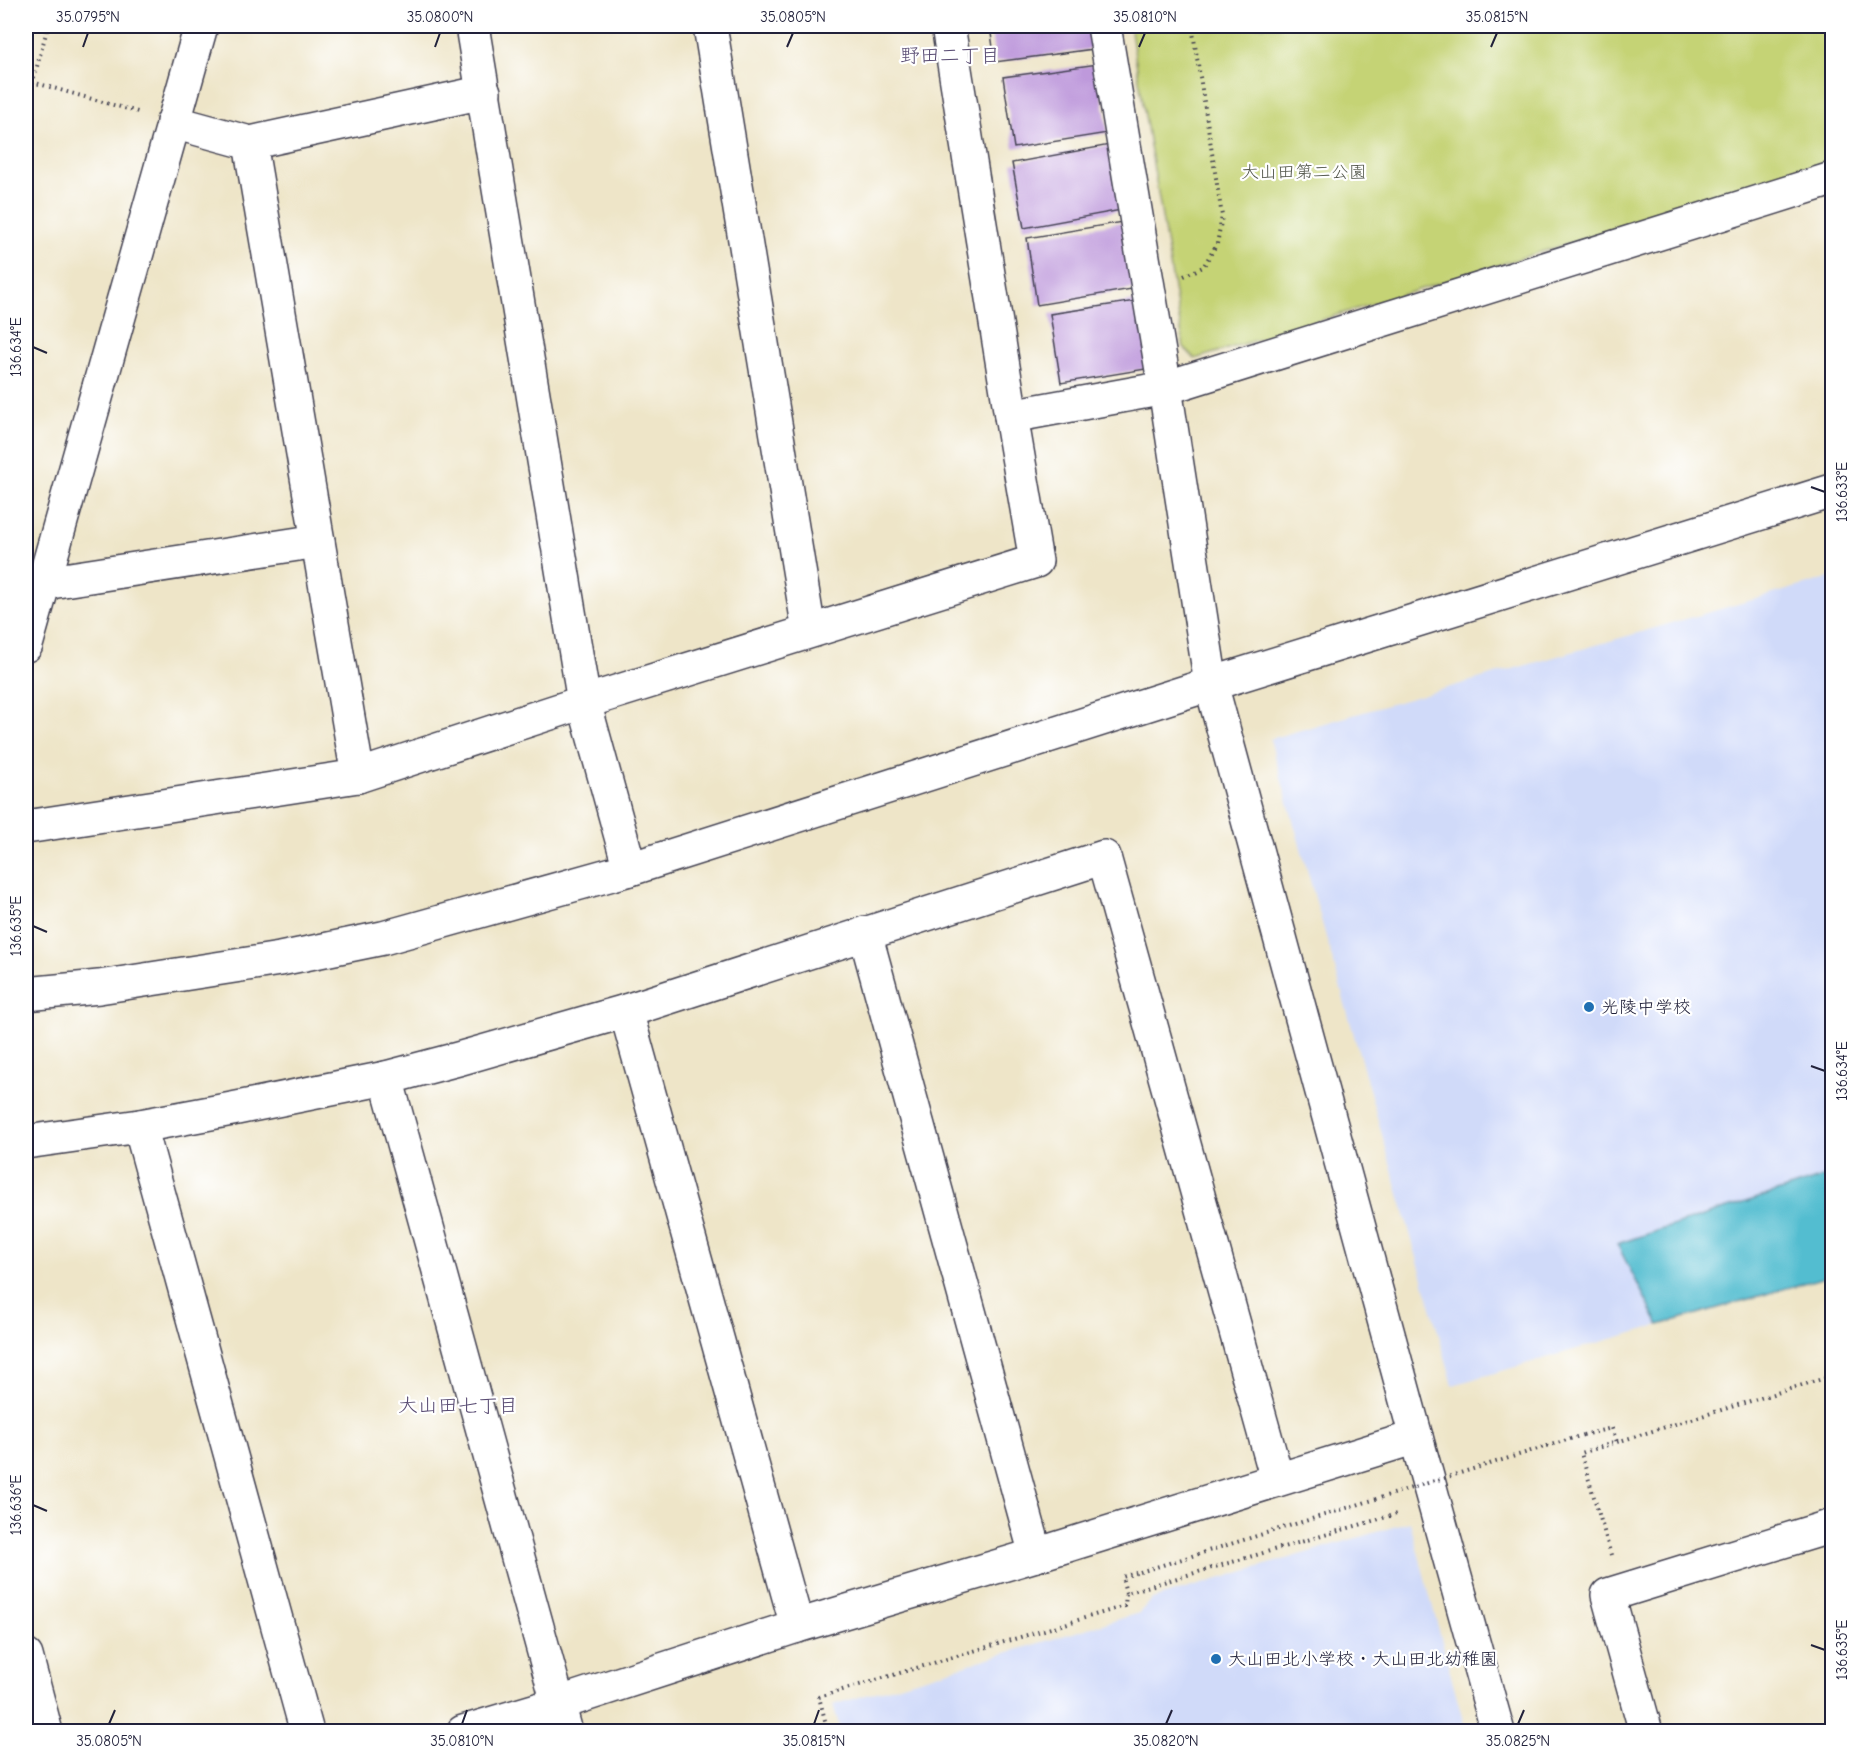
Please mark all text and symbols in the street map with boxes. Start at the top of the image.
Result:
text: 35.0795°N [56,8,120,26]
text: 35.0800°N [407,8,473,26]
text: 35.0805°N [760,8,826,26]
text: 35.0810°N [1113,8,1177,26]
text: 35.0815°N [1466,8,1528,26]
district label: 野田二丁目 [900,44,1000,67]
park label: 大山田第二公園 [1241,162,1367,183]
text: 136.634°E [7,317,25,377]
text: 136.633°E [1833,462,1851,522]
text: 136.635°E [7,896,25,956]
place label: 光陵中学校 [1601,997,1691,1018]
marker: 光陵中学校 [1582,1000,1596,1014]
text: 136.634°E [1833,1041,1851,1101]
district label: 大山田七丁目 [398,1394,518,1417]
text: 136.636°E [7,1475,25,1535]
text: 136.635°E [1833,1620,1851,1680]
place label: 大山田北小学校・大山田北幼稚園 [1228,1649,1498,1670]
marker: 大山田北小学校・大山田北幼稚園 [1209,1652,1223,1666]
text: 35.0805°N [76,1732,142,1750]
text: 35.0810°N [430,1732,494,1750]
text: 35.0815°N [783,1732,845,1750]
text: 35.0820°N [1133,1732,1199,1750]
text: 35.0825°N [1486,1732,1550,1750]

